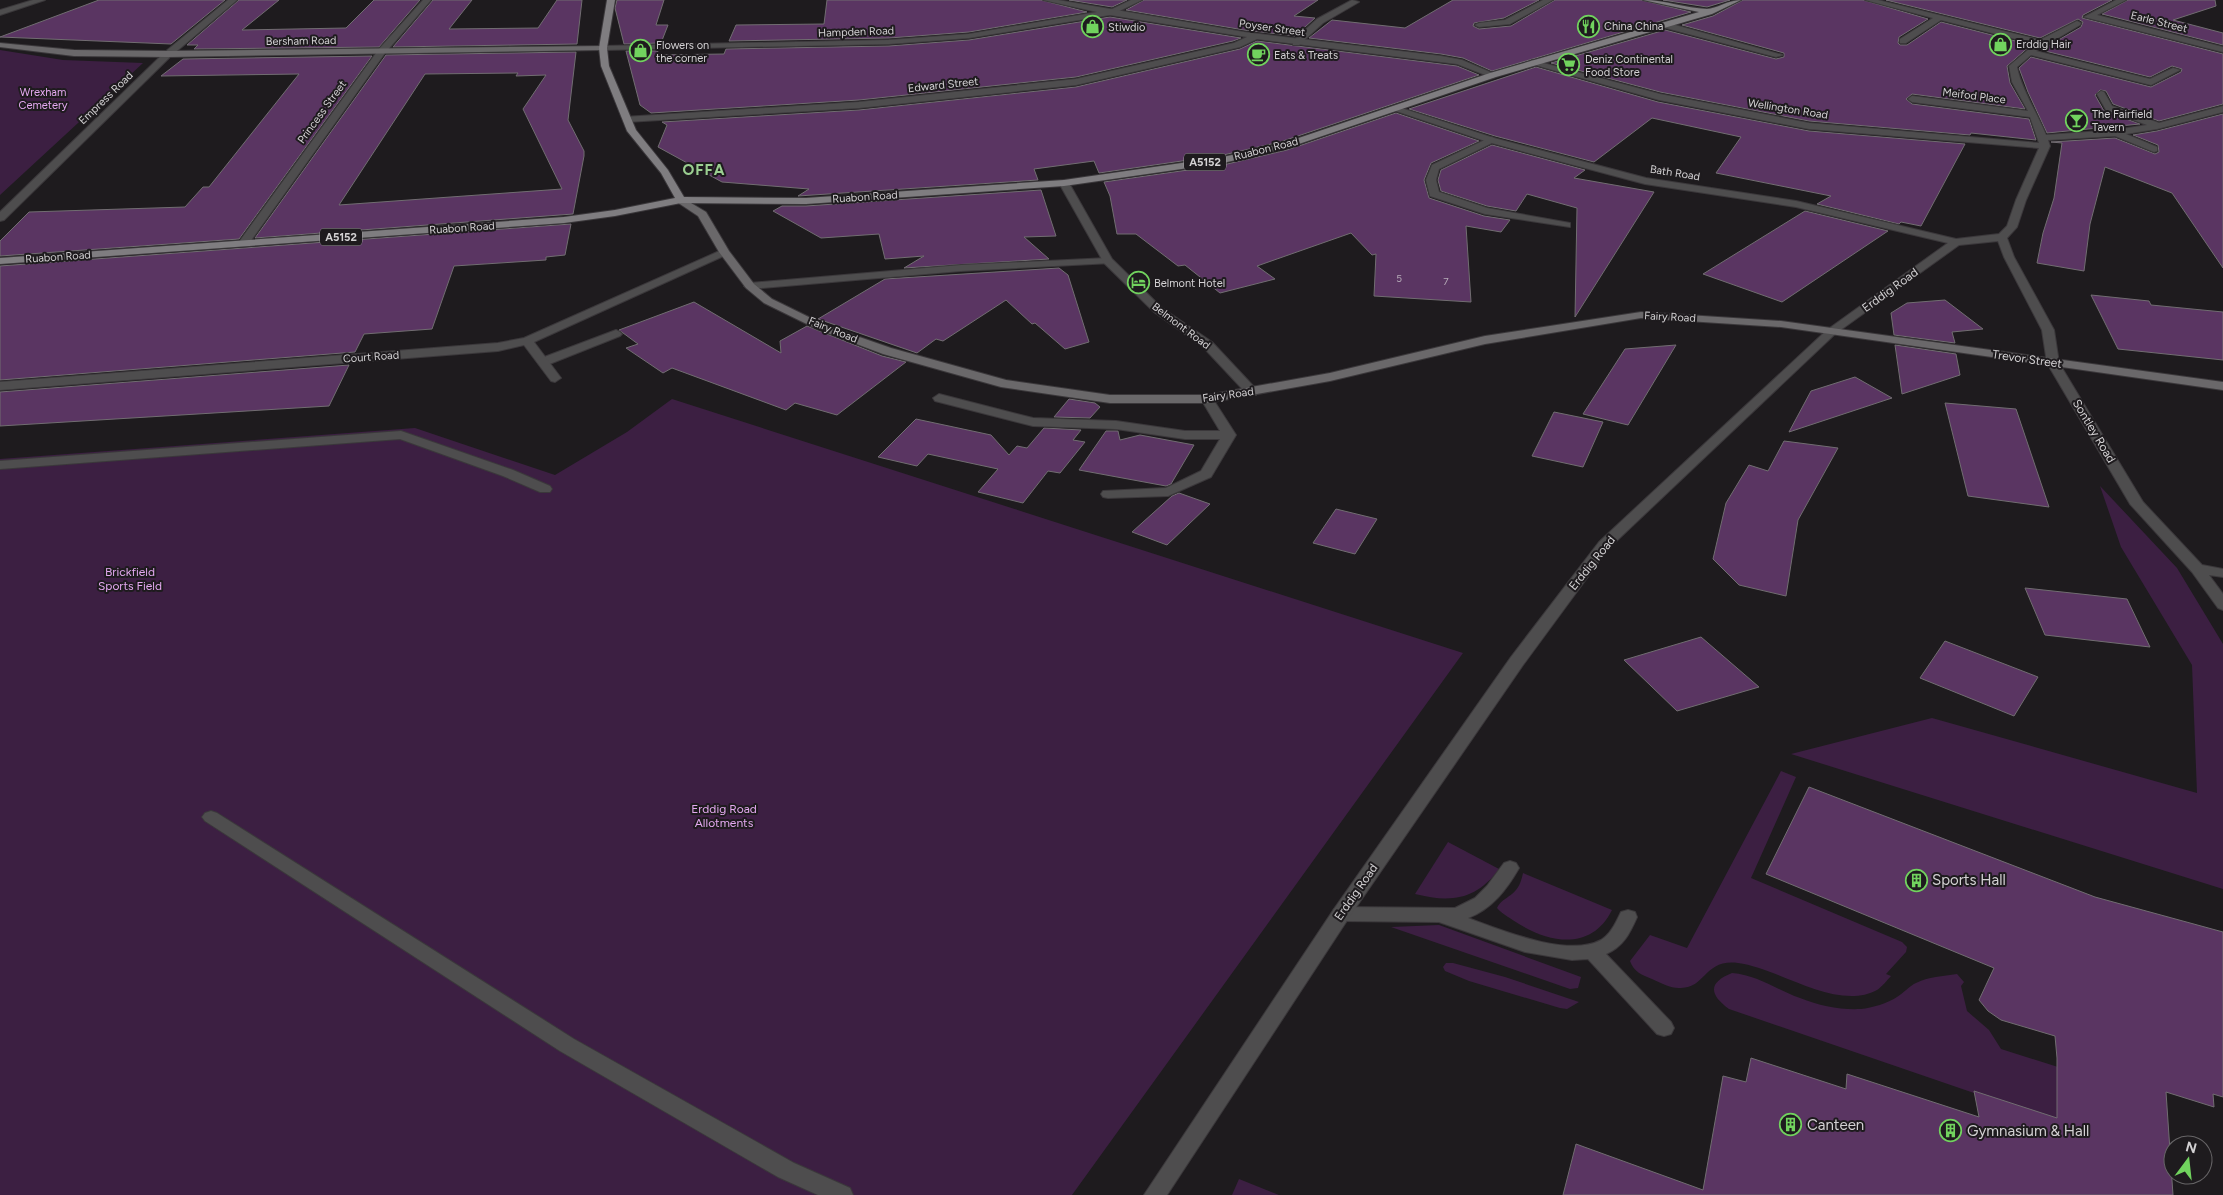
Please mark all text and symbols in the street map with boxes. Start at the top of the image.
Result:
street label: Earle Street [2129,9,2189,35]
restaurant icon: China China [1576,14,1600,38]
shop icon: Stiwdio [1080,15,1104,39]
street label: Poyser Street [1238,17,1306,39]
place label: China China [1604,20,1663,33]
place label: Stiwdio [1108,21,1145,34]
street label: Hampden Road [818,24,894,40]
shop icon: Erddig Hair [1988,32,2012,56]
street label: Bersham Road [266,34,336,48]
place label: Erddig Hair [2016,38,2071,51]
shop icon: Flowers on the corner [628,39,652,63]
place label: Flowers on the corner [656,39,709,65]
cafe icon: Eats & Treats [1246,43,1270,67]
place label: Eats & Treats [1274,49,1338,62]
supermarket icon: Deniz Continental Food Store [1557,53,1581,77]
place label: Deniz Continental Food Store [1585,53,1673,79]
street label: Empress Road [76,69,136,127]
street label: Edward Street [907,75,979,95]
street label: Princess Street [295,78,349,146]
park label: Wrexham Cemetery [19,86,68,112]
street label: Meifod Place [1942,86,2006,106]
street label: Wellington Road [1747,96,1829,122]
bar icon: The Fairfield Tavern [2064,108,2088,132]
place label: The Fairfield Tavern [2092,108,2152,134]
street label: Ruabon Road [1233,135,1299,163]
road number: A5152 [1184,154,1226,170]
district label: OFFA [682,161,726,179]
street label: Bath Road [1649,163,1701,183]
street label: Ruabon Road [832,188,898,206]
street label: Ruabon Road [429,219,495,237]
road number: A5152 [320,228,362,246]
street label: Ruabon Road [25,248,91,266]
street label: Erddig Road [1859,265,1921,315]
hotel icon: Belmont Hotel [1126,271,1150,295]
house number: 5 [1396,272,1402,285]
house number: 7 [1443,275,1449,288]
place label: Belmont Hotel [1154,277,1225,290]
street label: Belmont Road [1149,300,1213,352]
street label: Fairy Road [1644,309,1696,325]
street label: Fairy Road [807,314,859,346]
street label: Trevor Street [1991,347,2063,371]
street label: Court Road [342,349,400,365]
street label: Fairy Road [1202,385,1254,405]
street label: Sontley Road [2070,397,2118,465]
street label: Erddig Road [1566,533,1618,593]
park label: Brickfield Sports Field [98,565,162,593]
park label: Erddig Road Allotments [691,802,757,830]
street label: Erddig Road [1331,861,1381,923]
building icon: Sports Hall [1904,868,1928,892]
place label: Sports Hall [1932,871,2006,889]
building icon: Canteen [1779,1113,1803,1137]
place label: Canteen [1807,1116,1864,1134]
building icon: Gymnasium & Hall [1939,1119,1963,1143]
place label: Gymnasium & Hall [1967,1122,2089,1140]
north arrow [2163,1135,2213,1185]
text: N [2184,1138,2199,1158]

